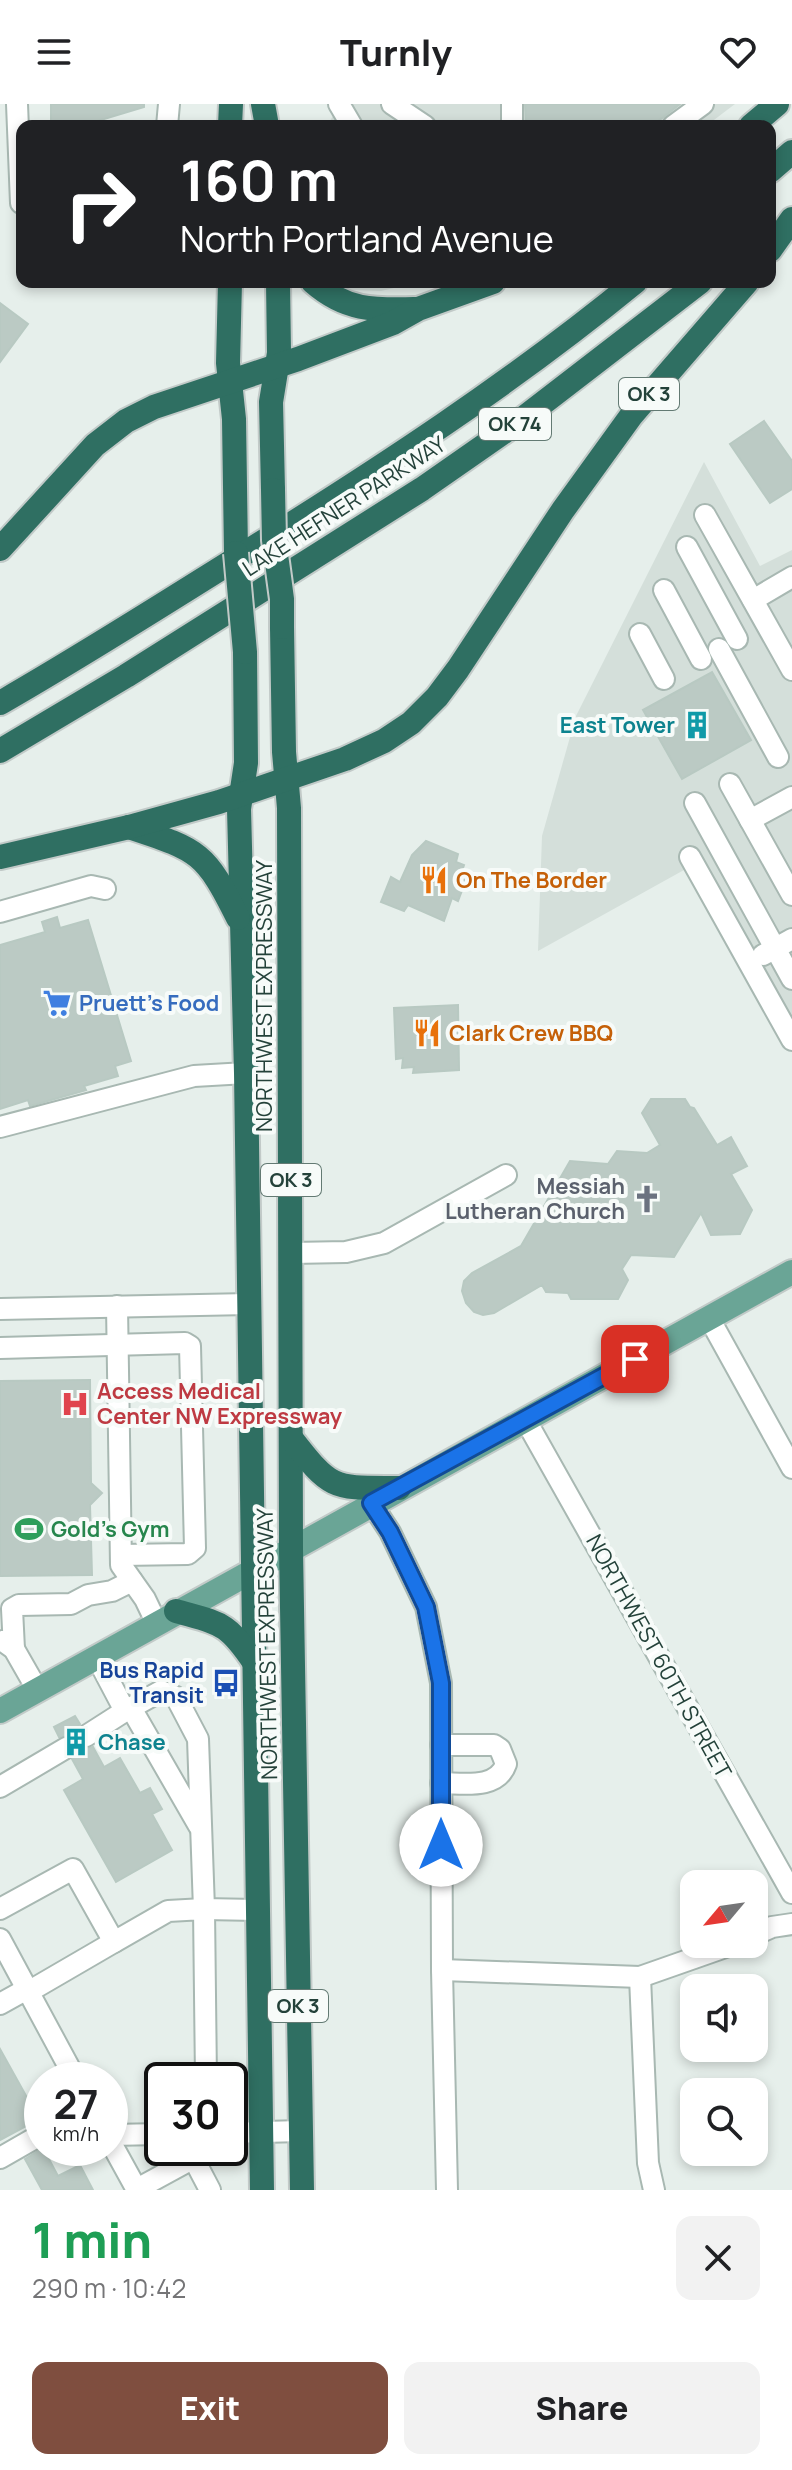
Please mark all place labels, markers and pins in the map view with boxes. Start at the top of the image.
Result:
place label: East Tower [560,710,675,740]
building icon: East Tower [682,710,712,740]
restaurant icon: On The Border [419,865,449,895]
place label: On The Border [456,865,607,895]
supermarket icon: Pruett's Food [42,988,72,1018]
place label: Pruett's Food [79,988,219,1018]
restaurant icon: Clark Crew BBQ [412,1018,442,1048]
place label: Clark Crew BBQ [449,1018,613,1048]
place label: Messiah Lutheran Church [445,1171,625,1226]
church icon: Messiah Lutheran Church [632,1184,662,1214]
pin [601,1325,669,1393]
place label: Access Medical Center NW Expressway [97,1376,343,1431]
hospital icon: Access Medical Center NW Expressway [60,1389,90,1419]
sports icon: Gold's Gym [14,1514,44,1544]
place label: Gold's Gym [51,1514,169,1544]
place label: Bus Rapid Transit [100,1655,204,1710]
bus stop icon: Bus Rapid Transit [211,1668,241,1698]
building icon: Chase [61,1727,91,1757]
place label: Chase [98,1727,166,1757]

